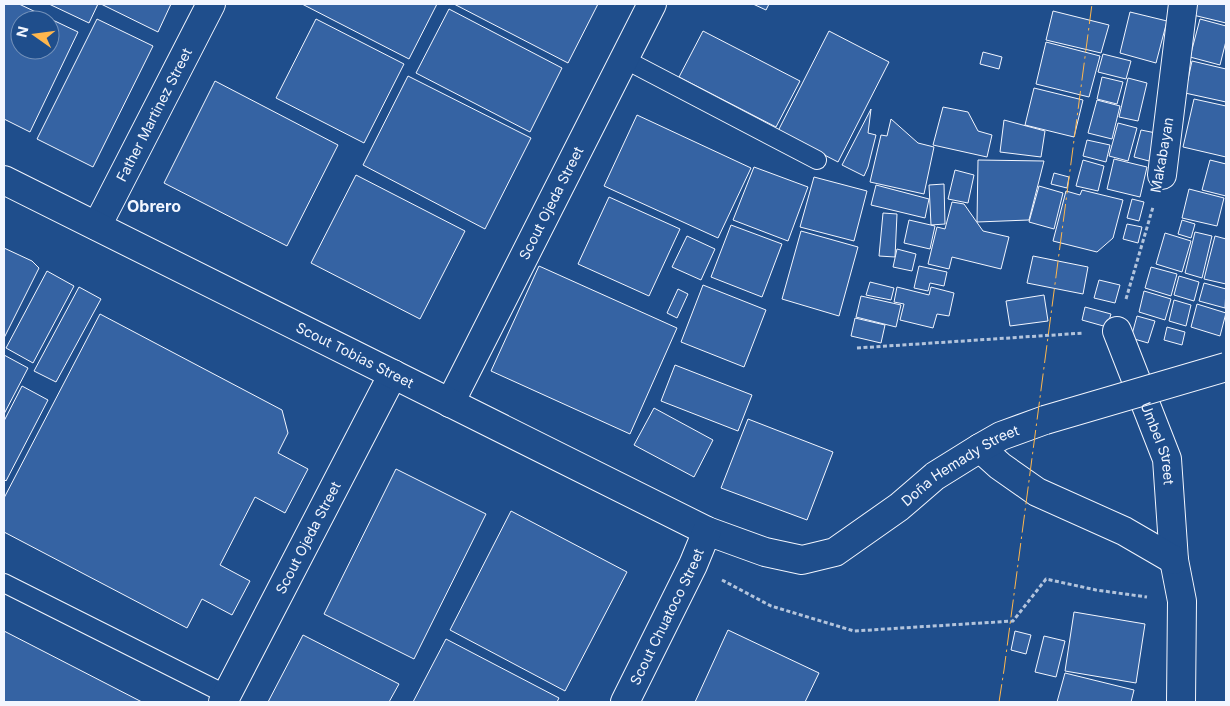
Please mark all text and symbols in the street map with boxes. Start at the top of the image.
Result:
north arrow [10,10,60,60]
text: N [12,25,31,39]
street label: Father Martinez Street [112,45,195,184]
street label: Makabayan [1147,116,1177,194]
street label: Scout Ojeda Street [515,143,587,262]
district label: Obrero [127,196,181,216]
street label: Scout Tobias Street [293,318,417,391]
street label: Umbel Street [1138,399,1178,486]
street label: Doña Hemady Street [898,421,1021,509]
street label: Scout Ojeda Street [272,478,344,597]
street label: Scout Chuatoco Street [626,546,707,687]

